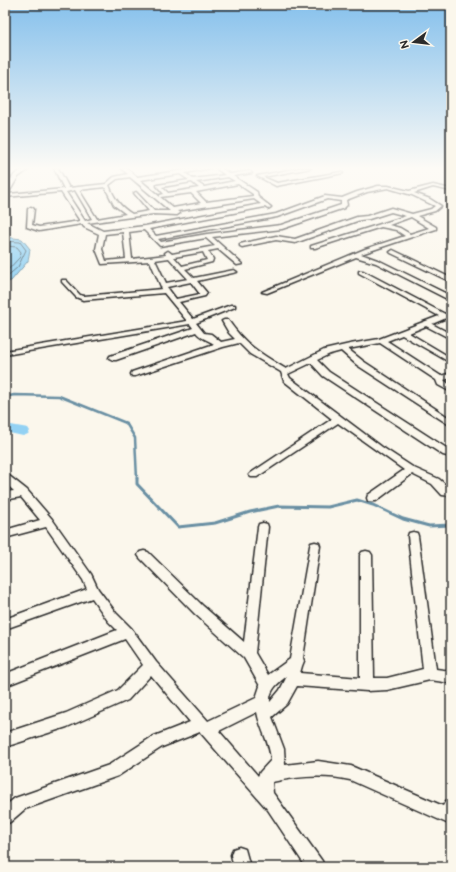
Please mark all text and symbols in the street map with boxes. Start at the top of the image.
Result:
north arrow [394,22,434,62]
text: N [397,39,412,50]

